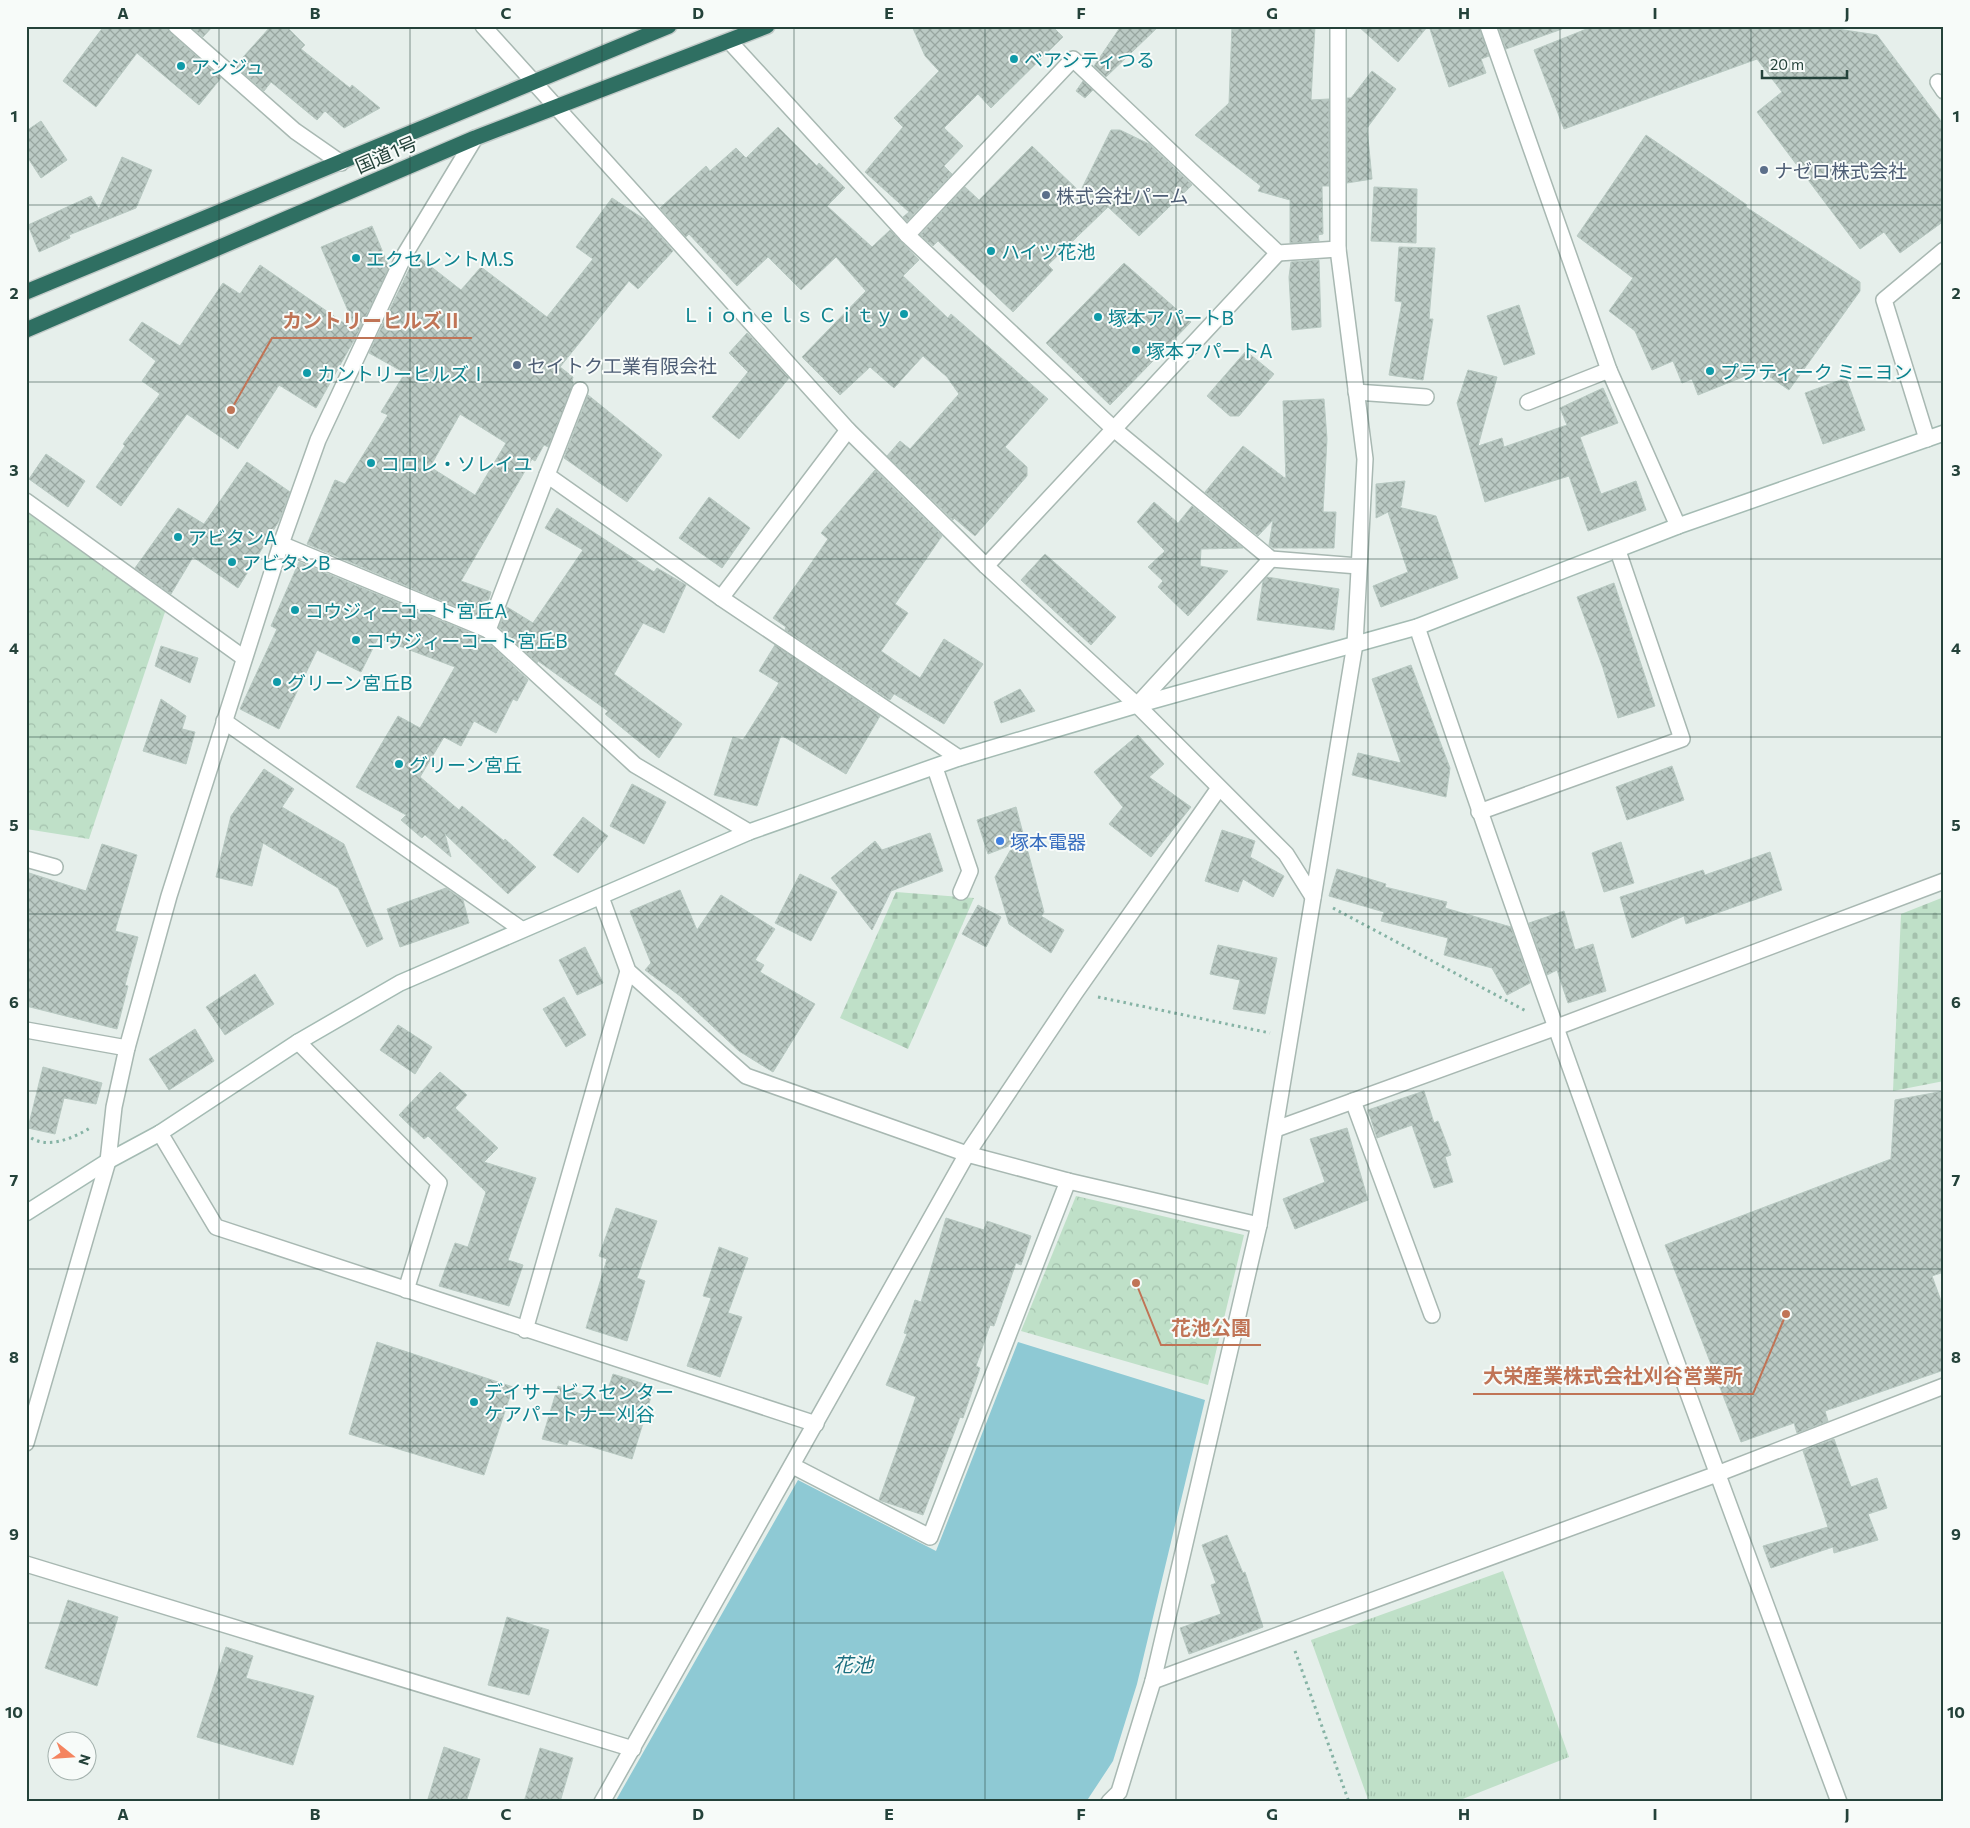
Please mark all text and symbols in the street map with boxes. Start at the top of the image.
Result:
text: A [117,3,129,22]
text: B [310,3,321,22]
text: C [501,3,512,22]
text: D [692,3,704,22]
text: E [884,3,894,22]
text: F [1076,3,1086,22]
text: G [1266,3,1278,22]
text: H [1458,3,1470,22]
text: I [1652,3,1658,22]
text: J [1844,3,1850,22]
place label: ベアシティつる [1024,48,1155,71]
scale bar [1762,48,1848,80]
marker: ベアシティつる [1008,53,1020,65]
place label: アンジュ [191,55,265,78]
text: 20 m [1770,55,1804,73]
marker: アンジュ [175,60,187,72]
text: 1 [10,106,18,125]
text: 1 [1952,106,1960,125]
street label: 国道1号 [352,131,420,177]
place label: ナゼロ株式会社 [1774,159,1907,182]
marker: ナゼロ株式会社 [1758,164,1770,176]
place label: 株式会社パーム [1056,184,1188,207]
marker: 株式会社パーム [1040,189,1052,201]
place label: ハイツ花池 [1001,240,1096,263]
marker: ハイツ花池 [985,245,997,257]
place label: エクセレントM.S [366,247,514,270]
marker: エクセレントM.S [350,252,362,264]
text: 2 [9,283,19,302]
text: 2 [1951,283,1961,302]
callout: カントリーヒルズⅡ [272,303,472,338]
place label: Ｌｉｏｎｅｌｓ Ｃｉｔｙ [681,303,894,327]
place label: 塚本アパートB [1108,306,1234,329]
text: カントリーヒルズⅡ [282,308,462,332]
marker: Ｌｉｏｎｅｌｓ Ｃｉｔｙ [898,308,910,320]
marker: 塚本アパートB [1092,311,1104,323]
place label: 塚本アパートA [1146,339,1273,362]
marker: 塚本アパートA [1130,344,1142,356]
place label: セイトク工業有限会社 [527,354,717,377]
marker: セイトク工業有限会社 [511,359,523,371]
place label: プラティーク ミニヨン [1720,360,1913,383]
place label: カントリーヒルズⅠ [317,362,488,385]
marker: プラティーク ミニヨン [1704,365,1716,377]
marker: カントリーヒルズⅠ [301,367,313,379]
place label: コロレ・ソレイユ [381,452,533,475]
marker: コロレ・ソレイユ [365,457,377,469]
text: 3 [9,460,19,479]
text: 3 [1951,460,1961,479]
place label: アビタンA [188,526,277,549]
marker: アビタンA [172,531,184,543]
place label: アビタンB [242,551,330,574]
marker: アビタンB [226,556,238,568]
place label: コウジィーコート宮丘A [305,599,507,622]
marker: コウジィーコート宮丘A [289,604,301,616]
place label: コウジィーコート宮丘B [366,629,568,652]
marker: コウジィーコート宮丘B [350,634,362,646]
text: 4 [9,638,19,657]
text: 4 [1951,638,1961,657]
place label: グリーン宮丘B [287,671,412,694]
marker: グリーン宮丘B [271,676,283,688]
place label: グリーン宮丘 [409,753,522,776]
marker: グリーン宮丘 [393,758,405,770]
text: 5 [9,815,19,834]
text: 5 [1951,815,1961,834]
place label: 塚本電器 [1010,830,1086,853]
marker: 塚本電器 [994,835,1006,847]
text: 6 [9,992,19,1011]
text: 6 [1951,992,1961,1011]
text: 7 [10,1170,19,1189]
text: 7 [1952,1170,1961,1189]
callout: 花池公園 [1161,1310,1261,1345]
text: 花池公園 [1171,1315,1251,1339]
text: 8 [9,1347,19,1366]
text: 8 [1951,1347,1961,1366]
callout: 大栄産業株式会社刈谷営業所 [1473,1359,1753,1394]
text: 大栄産業株式会社刈谷営業所 [1483,1363,1743,1387]
place label: デイサービスセンター ケアパートナー刈谷 [484,1380,674,1425]
marker: デイサービスセンター ケアパートナー刈谷 [468,1396,480,1408]
text: 9 [9,1524,19,1543]
text: 9 [1951,1524,1961,1543]
water label: 花池 [833,1652,875,1676]
text: 10 [5,1702,23,1721]
text: 10 [1947,1702,1965,1721]
north arrow [48,1730,98,1780]
text: N [75,1752,95,1767]
text: A [117,1804,129,1823]
text: B [310,1804,321,1823]
text: C [501,1804,512,1823]
text: D [692,1804,704,1823]
text: E [884,1804,894,1823]
text: F [1076,1804,1086,1823]
text: G [1266,1804,1278,1823]
text: H [1458,1804,1470,1823]
text: I [1652,1804,1658,1823]
text: J [1844,1804,1850,1823]

